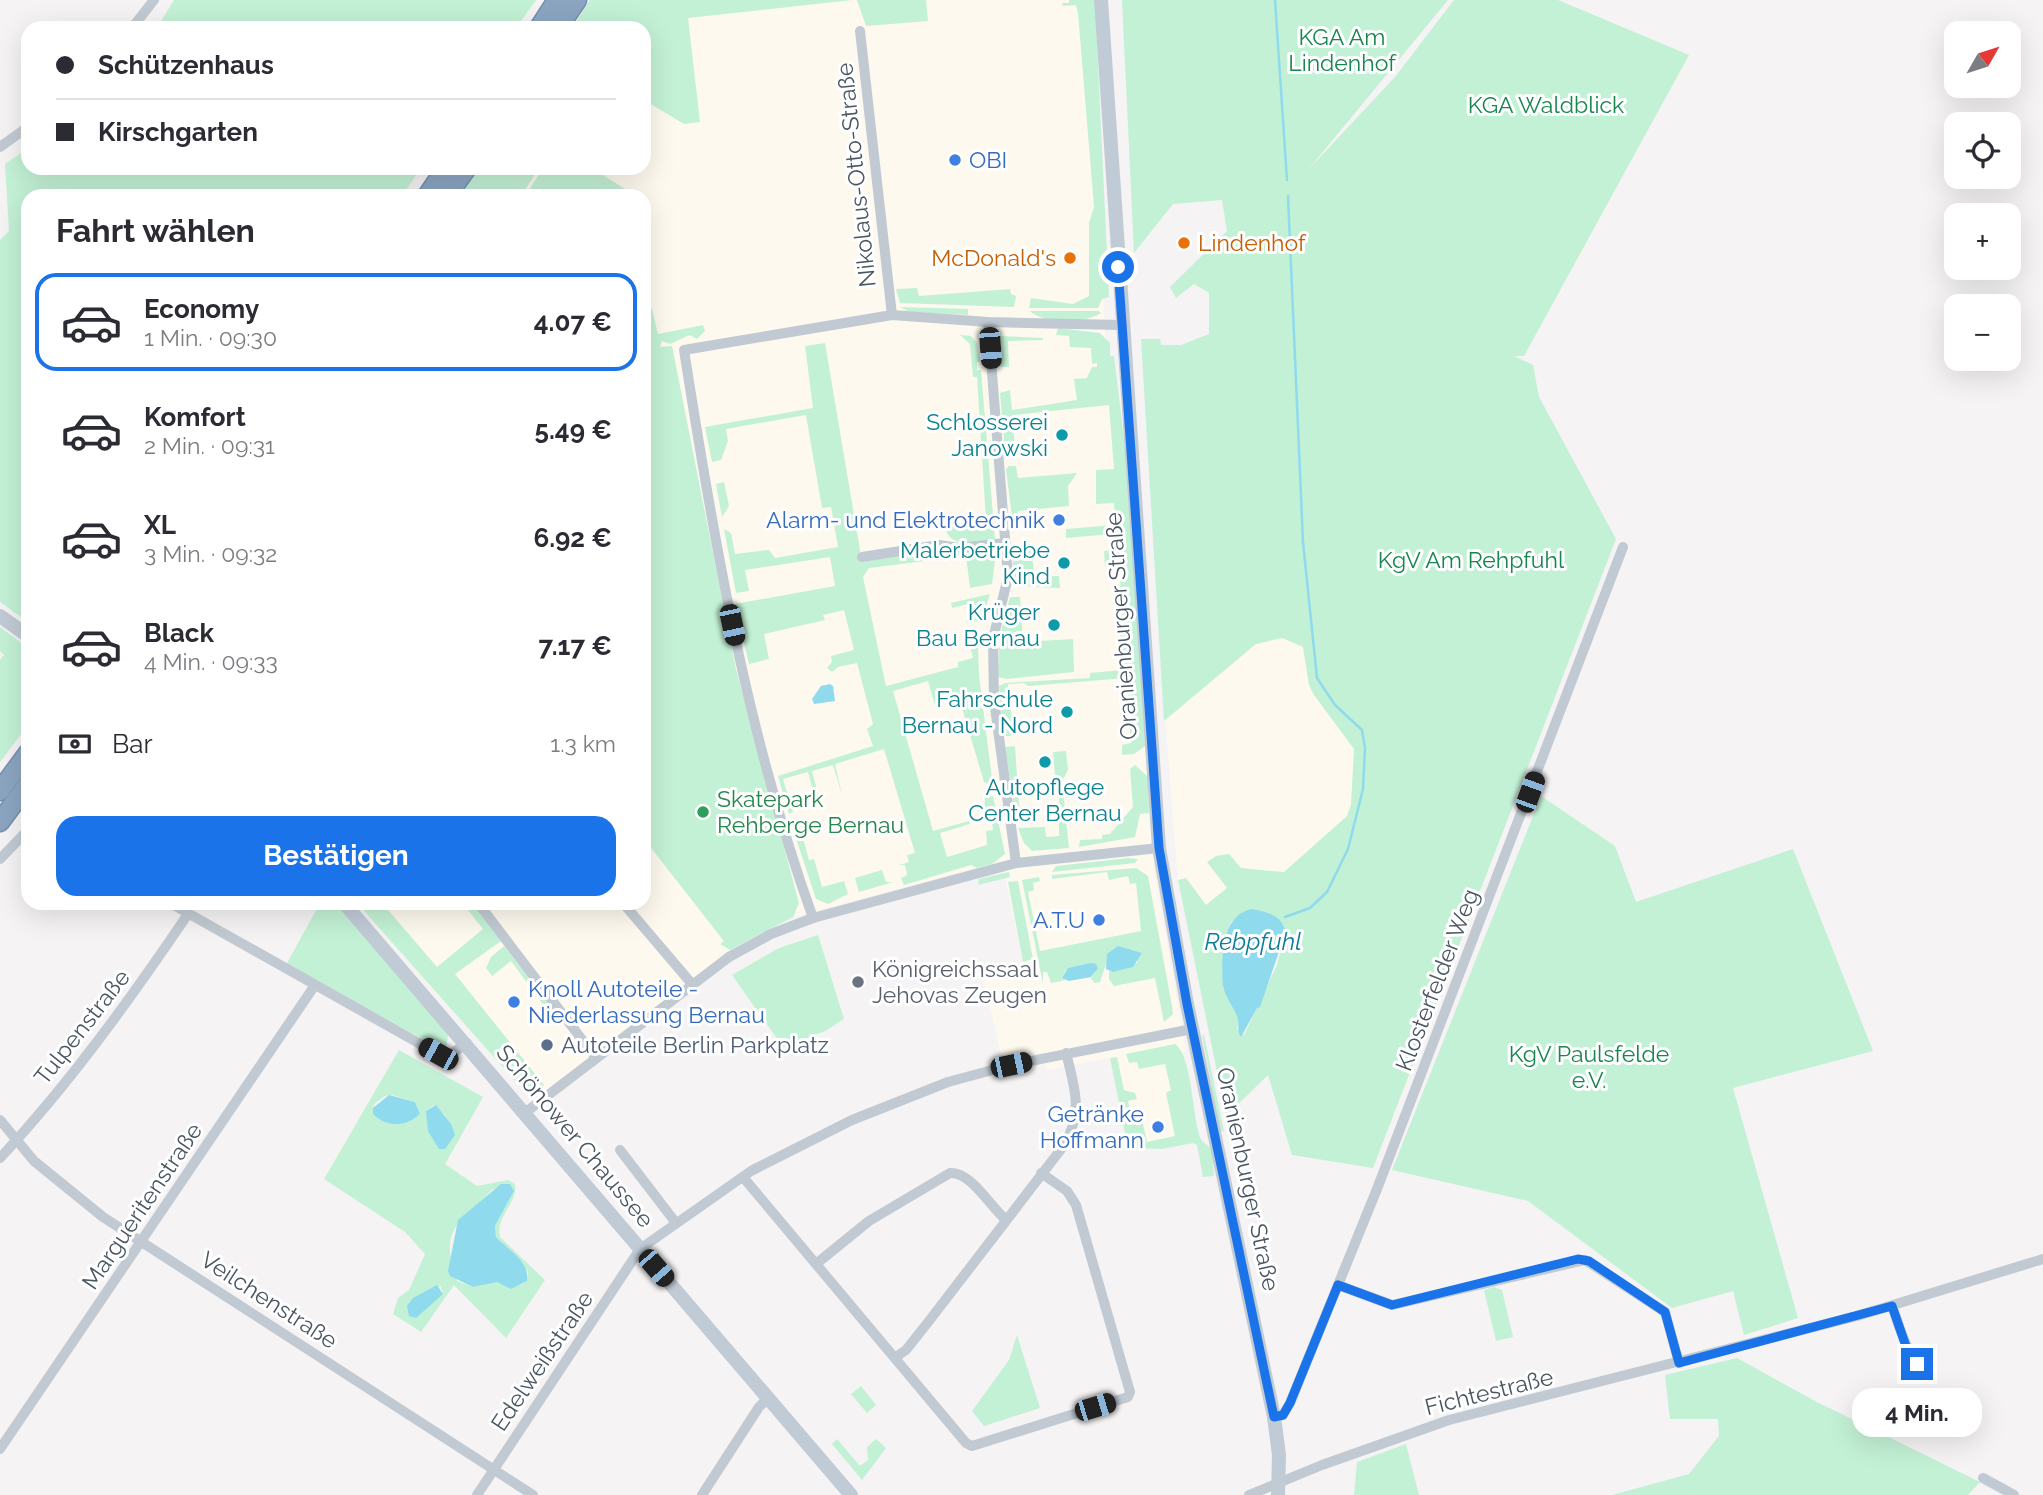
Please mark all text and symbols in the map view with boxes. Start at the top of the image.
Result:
north arrow [1944,21,2021,98]
map controls [1944,21,2021,371]
park label: KGA Am Lindenhof [1288,23,1397,76]
text: Schützenhaus [98,50,274,80]
street label: Nikolaus-Otto-Straße [830,62,881,289]
park label: KGA Waldblick [1468,91,1624,118]
button: locate [1944,112,2021,189]
text: Kirschgarten [98,117,258,147]
place label: OBI [969,146,1007,173]
marker: OBI [947,152,963,168]
button: + [1944,203,2021,280]
text: Fahrt wählen [56,212,255,249]
place label: Lindenhof [1198,229,1307,256]
marker: Lindenhof [1176,235,1192,251]
place label: McDonald's [931,244,1056,271]
marker: McDonald's [1062,250,1078,266]
route start [1102,251,1134,283]
icon: car [60,291,123,354]
text: Economy [144,294,259,324]
button: − [1944,294,2021,371]
text: 4.07 € [534,307,612,337]
text: 1 Min. · 09:30 [144,324,277,351]
car [979,326,1002,370]
icon: car [60,399,123,462]
text: Komfort [144,402,246,432]
place label: Schlosserei Janowski [926,408,1048,461]
text: 5.49 € [535,415,612,445]
marker: Schlosserei Janowski [1054,427,1070,443]
text: 2 Min. · 09:31 [144,432,275,459]
place label: Alarm- und Elektrotechnik [766,506,1045,533]
icon: car [60,507,123,570]
text: XL [144,510,176,540]
street label: Oranienburger Straße [1099,511,1142,741]
marker: Alarm- und Elektrotechnik [1051,512,1067,528]
text: 6.92 € [533,523,612,553]
place label: Malerbetriebe Kind [900,536,1050,589]
text: 3 Min. · 09:32 [144,540,277,567]
park label: KgV Am Rehpfuhl [1378,546,1565,573]
marker: Malerbetriebe Kind [1056,555,1072,571]
place label: Krüger Bau Bernau [916,598,1040,651]
car [718,602,747,648]
icon: car [60,615,123,678]
marker: Krüger Bau Bernau [1046,617,1062,633]
text: Black [144,618,214,648]
text: 7.17 € [539,631,612,661]
text: 4 Min. · 09:33 [144,648,278,675]
place label: Fahrschule Bernau - Nord [902,685,1053,738]
marker: Fahrschule Bernau - Nord [1059,704,1075,720]
icon: cash [56,725,94,763]
text: Bar [112,729,153,759]
text: 1.3 km [550,730,616,757]
marker: Autopflege Center Bernau [1037,754,1053,770]
car [1513,769,1548,815]
place label: Autopflege Center Bernau [968,773,1122,826]
place label: Skatepark Rehberge Bernau [717,785,904,838]
marker: Skatepark Rehberge Bernau [695,804,711,820]
button: Bestätigen [56,816,616,896]
street label: Klosterfelder Weg [1389,885,1484,1075]
place label: A.T.U [1033,906,1085,933]
marker: A.T.U [1091,912,1107,928]
water label: Rebpfuhl [1205,927,1301,956]
place label: Königreichssaal Jehovas Zeugen [872,955,1047,1008]
street label: Tulpenstraße [28,964,135,1090]
marker: Königreichssaal Jehovas Zeugen [850,974,866,990]
place label: Knoll Autoteile - Niederlassung Bernau [528,975,765,1028]
marker: Knoll Autoteile - Niederlassung Bernau [506,994,522,1010]
place label: Autoteile Berlin Parkplatz [561,1031,829,1058]
car [415,1035,462,1073]
marker: Autoteile Berlin Parkplatz [539,1037,555,1053]
street label: Schönower Chaussee [491,1039,660,1233]
park label: KgV Paulsfelde e.V. [1509,1040,1669,1093]
car [989,1050,1034,1080]
street label: Oranienburger Straße [1212,1065,1285,1293]
place label: Getränke Hoffmann [1040,1100,1144,1153]
street label: Margueritenstraße [76,1117,207,1294]
marker: Getränke Hoffmann [1150,1119,1166,1135]
street label: Veilchenstraße [196,1245,343,1354]
car [635,1245,678,1291]
street label: Edelweißstraße [485,1286,598,1436]
route end [1901,1348,1933,1380]
street label: Fichtestraße [1422,1363,1556,1420]
callout: 4 Min. [1852,1388,1982,1438]
car [1072,1391,1119,1423]
text: 4 Min. [1885,1399,1949,1426]

